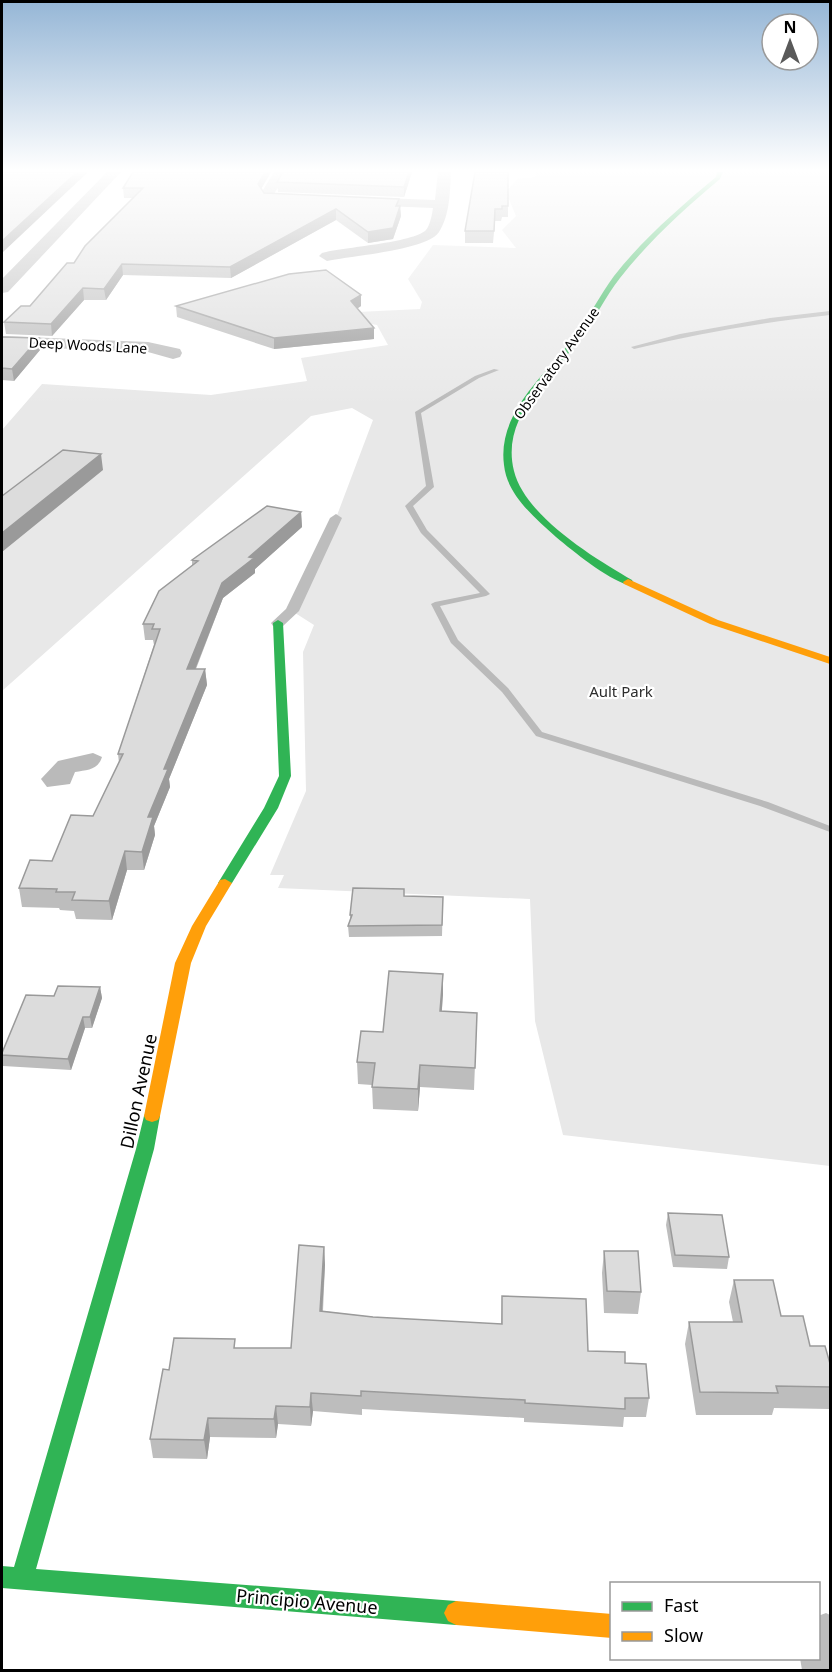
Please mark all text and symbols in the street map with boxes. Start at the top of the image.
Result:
north arrow [760,12,820,72]
text: N [783,16,797,38]
street label: Observatory Avenue [509,303,603,423]
street label: Deep Woods Lane [28,332,148,358]
park label: Ault Park [589,681,653,701]
street label: Dillon Avenue [114,1031,162,1151]
legend [610,1582,820,1660]
street label: Principio Avenue [235,1583,379,1619]
text: Fast [664,1593,699,1617]
text: Slow [664,1623,703,1647]

